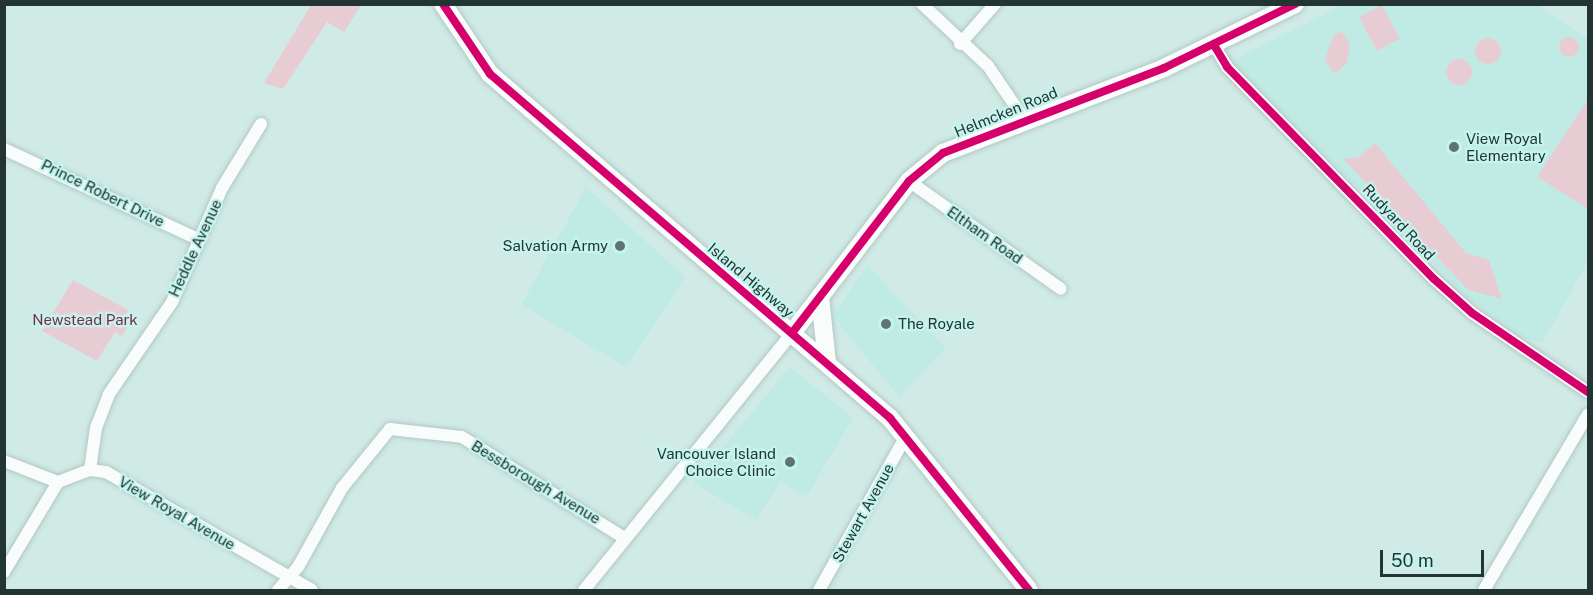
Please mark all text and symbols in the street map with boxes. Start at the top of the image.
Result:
street label: Helmcken Road [952,83,1060,141]
place label: View Royal Elementary [1466,129,1546,164]
marker: View Royal Elementary [1447,140,1461,154]
street label: Prince Robert Drive [38,155,168,231]
street label: Rudyard Road [1359,180,1439,264]
street label: Heddle Avenue [165,196,225,300]
street label: Eltham Road [944,202,1026,268]
place label: Salvation Army [503,237,608,255]
marker: Salvation Army [613,239,627,253]
street label: Island Highway [704,239,798,321]
park label: Newstead Park [32,311,138,329]
place label: The Royale [898,315,975,333]
marker: The Royale [879,317,893,331]
street label: Bessborough Avenue [468,436,604,528]
place label: Vancouver Island Choice Clinic [657,444,776,479]
marker: Vancouver Island Choice Clinic [781,453,799,471]
street label: Stewart Avenue [828,460,898,566]
street label: View Royal Avenue [115,472,239,554]
scale bar [1383,538,1486,576]
text: 50 m [1391,550,1434,571]

